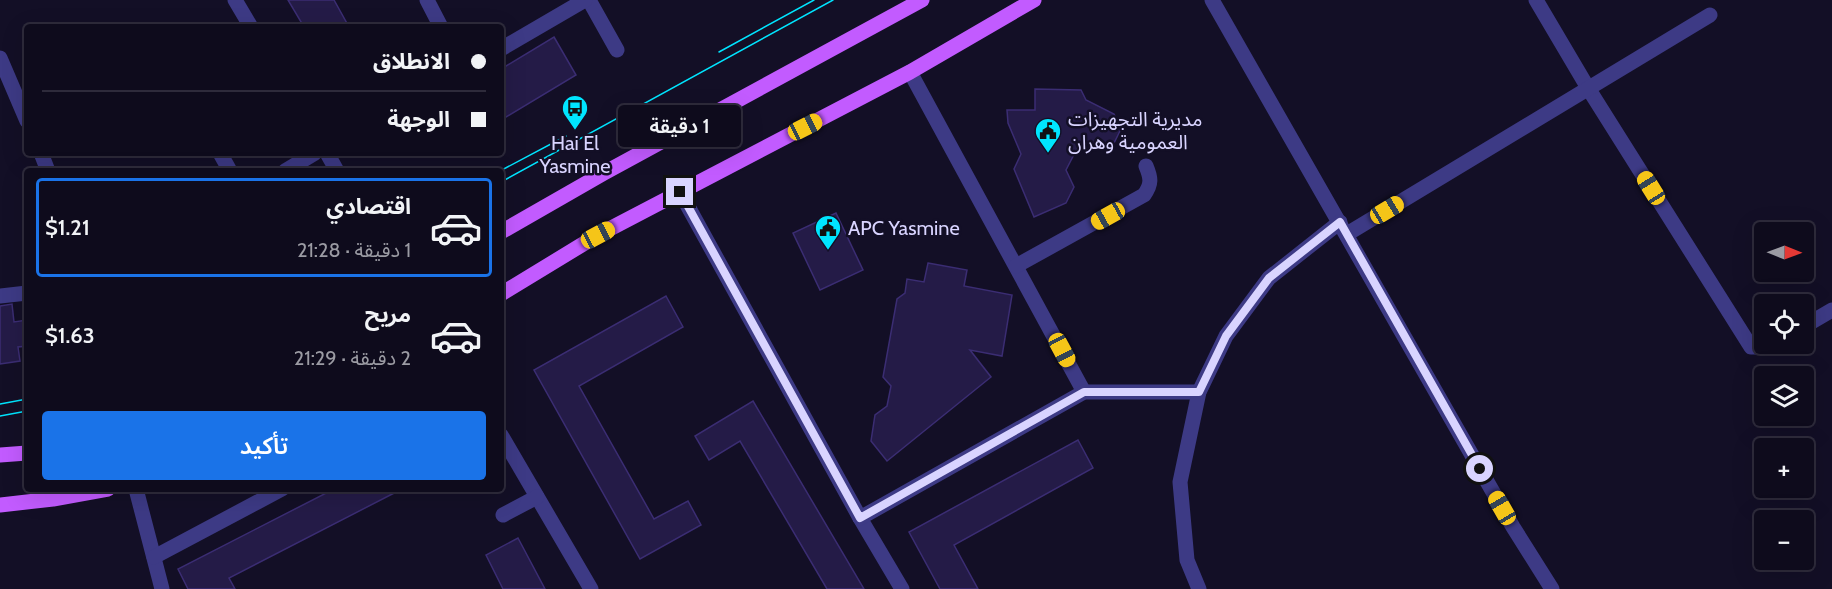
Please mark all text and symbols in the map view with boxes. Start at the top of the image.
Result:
text: الانطلاق [373,48,450,75]
bus stop icon: Hai El Yasmine [560,93,590,131]
callout: 1 دقيقة [618,105,742,147]
text: الوجهة [387,106,450,133]
place label: مديرية التجهيزات العمومية وهران [1068,107,1202,154]
car [785,111,825,143]
text: 1 دقيقة [649,114,710,138]
public building icon: مديرية التجهيزات العمومية وهران [1033,116,1063,154]
place label: Hai El Yasmine [538,131,611,178]
car [1634,168,1668,208]
route end [666,178,693,205]
text: اقتصادي [326,193,411,220]
car [1367,193,1407,227]
car [1088,199,1128,233]
icon: car [429,201,483,255]
public building icon: APC Yasmine [813,213,843,251]
text: $1.21 [45,214,90,241]
place label: APC Yasmine [848,216,960,240]
car [578,219,618,251]
north arrow [1754,222,1814,282]
map controls [1754,222,1814,570]
text: 1 دقيقة · 21:28 [297,238,411,262]
button: locate [1754,294,1814,354]
text: مريح [365,301,411,328]
icon: car [429,309,483,363]
text: $1.63 [45,322,95,349]
car [1046,330,1078,370]
text: 2 دقيقة · 21:29 [294,346,411,370]
button: layers [1754,366,1814,426]
button: تأكيد [42,411,486,480]
button: + [1754,438,1814,498]
route start [1466,455,1493,482]
car [1485,488,1519,528]
button: − [1754,510,1814,570]

